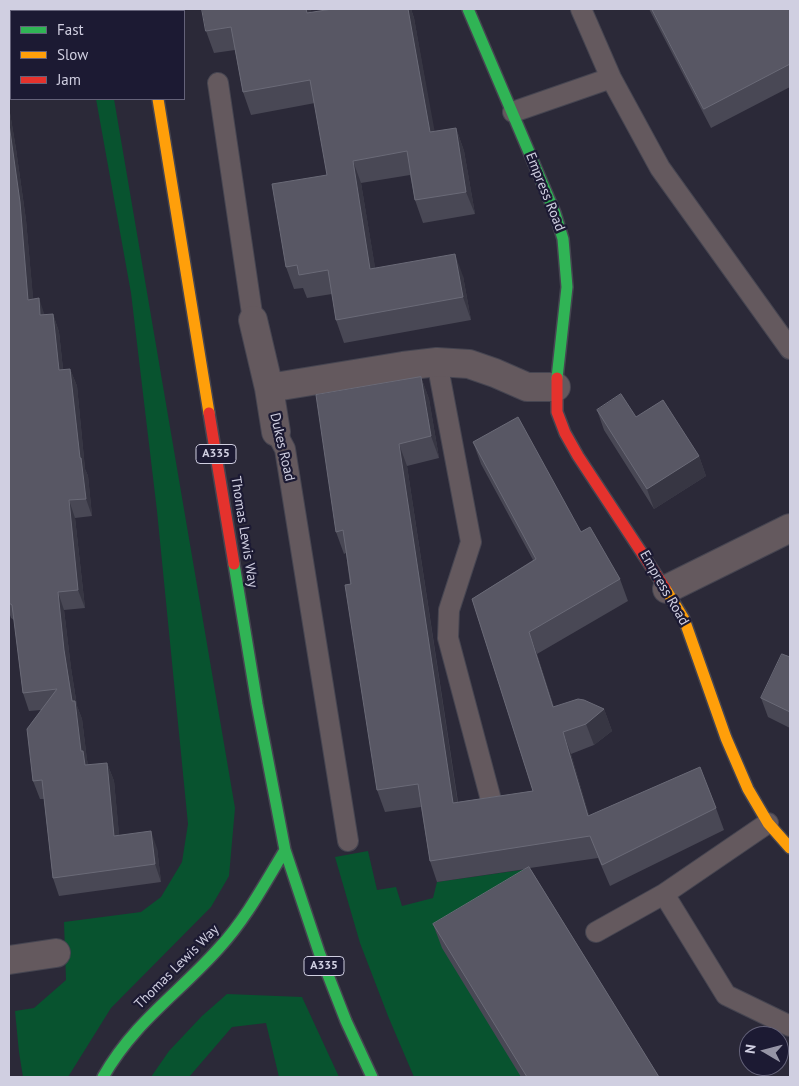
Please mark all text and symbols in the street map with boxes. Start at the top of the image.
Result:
legend [10,10,185,100]
text: Fast [57,20,84,39]
text: Slow [57,45,88,64]
text: Jam [57,70,81,89]
street label: Empress Road [522,150,568,234]
street label: Dukes Road [266,411,298,483]
road number: A335 [196,444,236,464]
street label: Thomas Lewis Way [227,475,261,589]
street label: Empress Road [636,548,692,628]
street label: Thomas Lewis Way [131,921,223,1013]
road number: A335 [304,956,344,976]
north arrow [739,1026,789,1076]
text: N [741,1043,760,1055]

